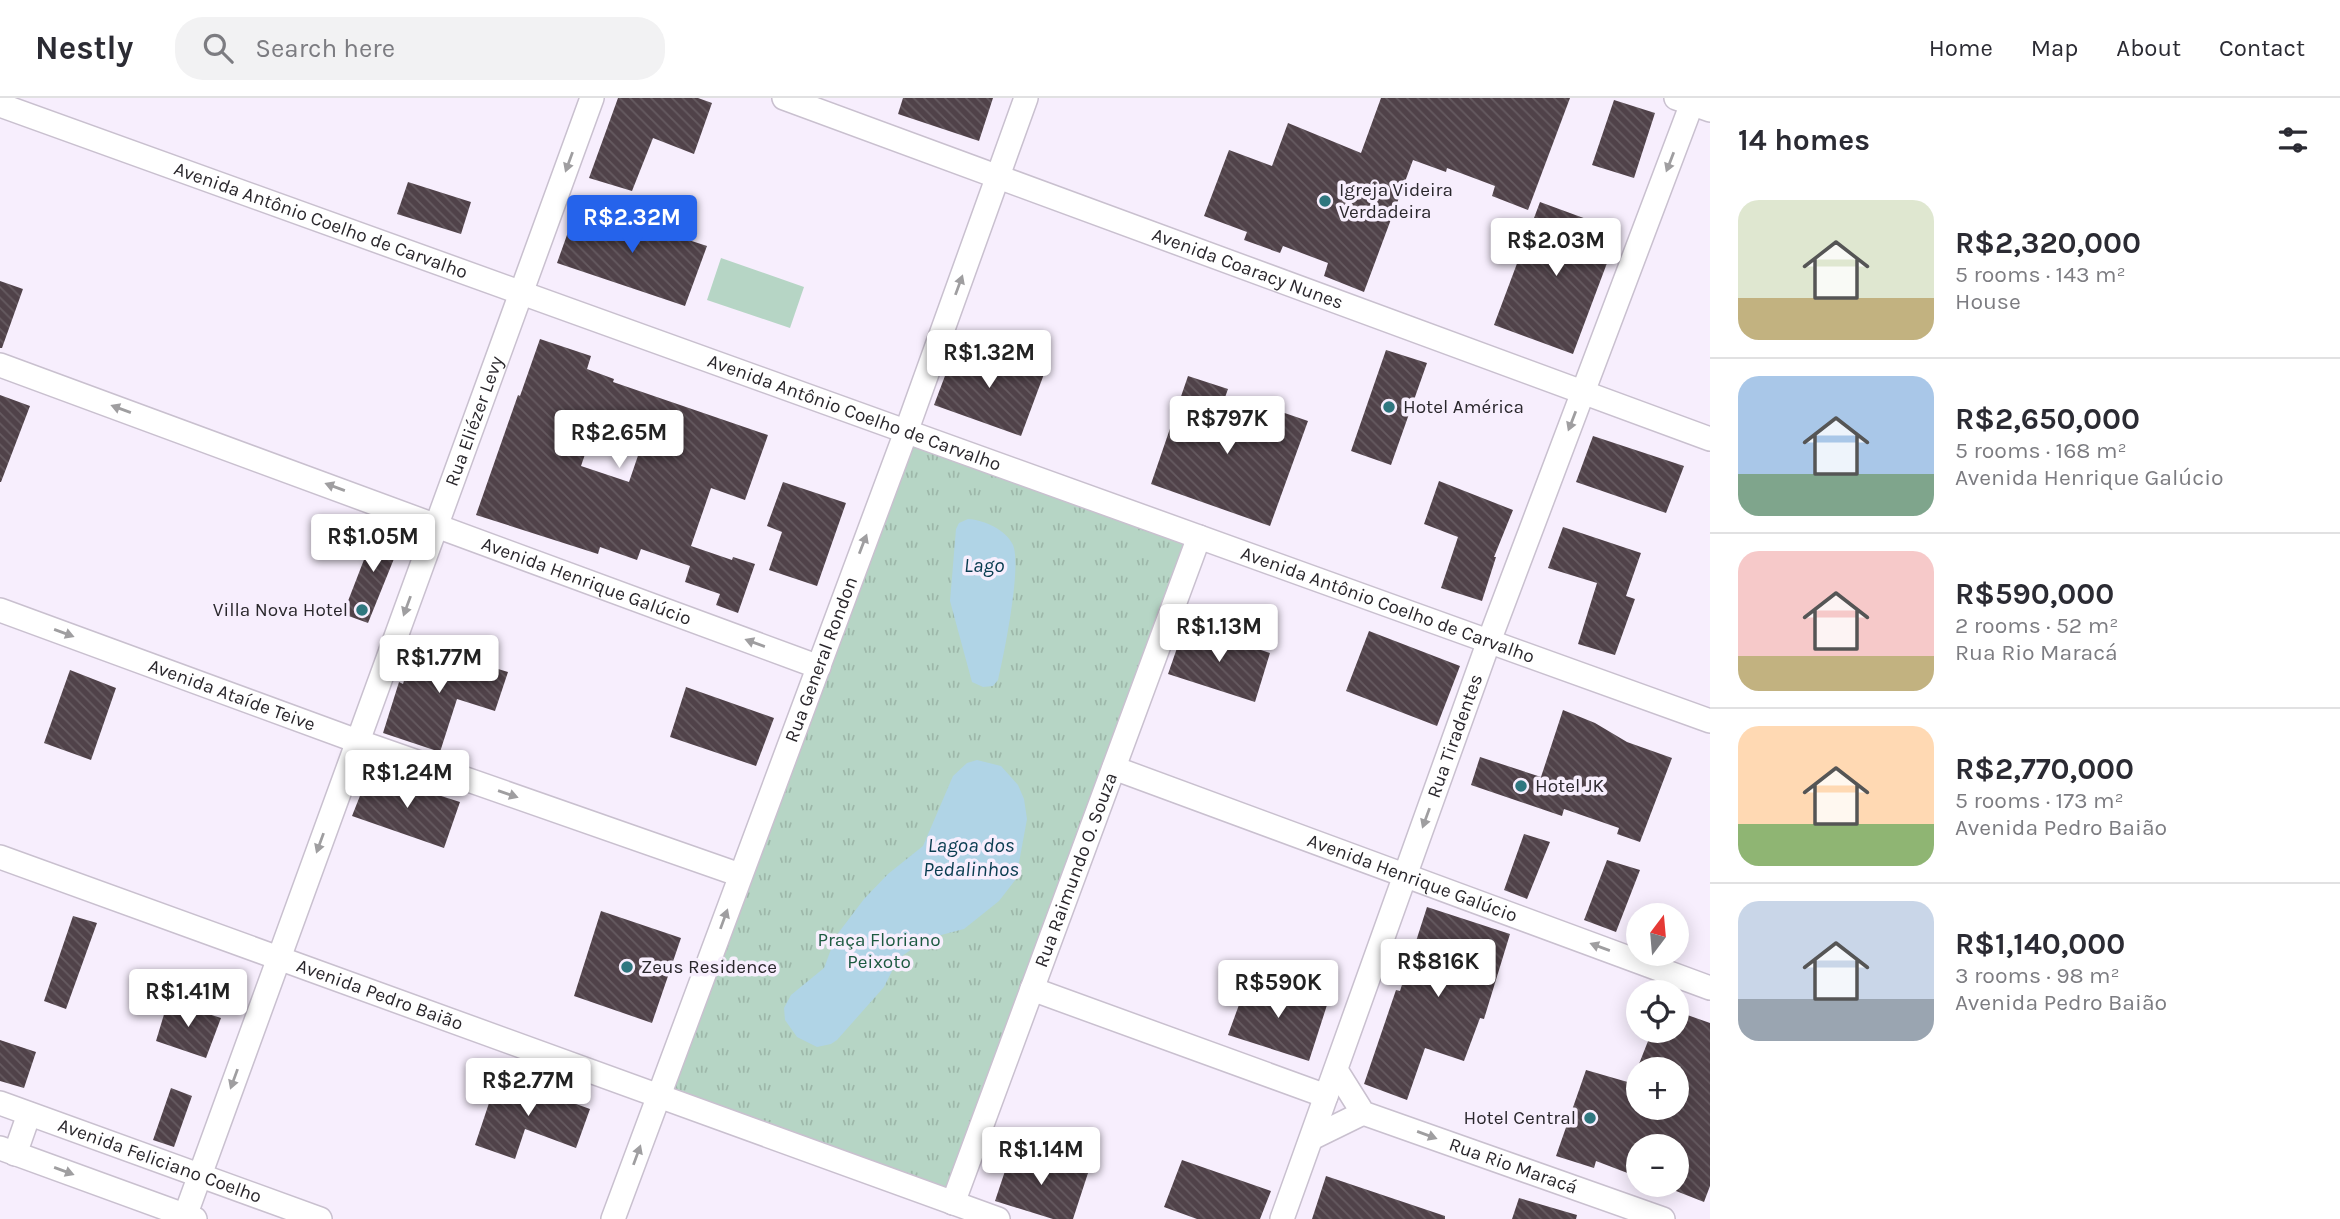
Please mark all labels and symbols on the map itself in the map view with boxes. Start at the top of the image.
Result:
one-way arrow [1664,151,1675,172]
one-way arrow [563,152,574,173]
street label: Avenida Antônio Coelho de Carvalho [171,158,471,284]
place label: Igreja Videira Verdadeira [1339,179,1453,223]
marker: Igreja Videira Verdadeira [1317,193,1333,209]
pin: R$2.32M [567,195,697,255]
pin: R$2.03M [1491,218,1621,278]
street label: Avenida Coaracy Nunes [1149,223,1346,314]
one-way arrow [954,275,965,296]
pin: R$1.32M [924,330,1054,390]
street label: Avenida Antônio Coelho de Carvalho [704,350,1004,476]
street label: Rua Eliézer Levy [441,353,508,489]
pin: R$797K [1170,396,1284,456]
place label: Hotel América [1403,396,1524,418]
marker: Hotel América [1381,399,1397,415]
one-way arrow [110,403,131,414]
pin: R$2.65M [554,410,684,470]
one-way arrow [1567,410,1578,431]
one-way arrow [324,481,345,492]
pin: R$1.05M [308,514,438,574]
street label: Avenida Henrique Galúcio [478,533,694,630]
one-way arrow [857,534,868,555]
street label: Avenida Antônio Coelho de Carvalho [1238,542,1537,668]
water label: Lago [964,553,1005,577]
street label: Rua General Rondon [780,574,862,745]
one-way arrow [401,595,412,616]
place label: Villa Nova Hotel [213,599,348,621]
marker: Villa Nova Hotel [354,602,370,618]
pin: R$1.13M [1154,604,1284,664]
one-way arrow [54,628,75,639]
pin: R$1.77M [374,636,504,695]
one-way arrow [744,637,765,648]
street label: Avenida Ataíde Teive [146,654,318,736]
street label: Rua Tiradentes [1423,671,1487,801]
pin: R$1.24M [342,750,472,810]
street label: Rua Raimundo O. Souza [1030,770,1122,970]
place label: Hotel JK [1535,775,1604,797]
marker: Hotel JK [1513,778,1529,794]
one-way arrow [498,789,519,800]
one-way arrow [1420,808,1431,829]
street label: Avenida Henrique Galúcio [1304,829,1520,927]
one-way arrow [314,832,325,853]
water label: Lagoa dos Pedalinhos [923,833,1019,881]
north arrow [1626,903,1689,966]
one-way arrow [719,908,730,929]
park label: Praça Floriano Peixoto [817,929,941,973]
pin: R$816K [1381,940,1495,999]
one-way arrow [1590,942,1611,953]
street label: Avenida Pedro Baião [294,955,466,1035]
place label: Zeus Residence [641,956,777,978]
marker: Zeus Residence [619,959,635,975]
pin: R$590K [1221,960,1335,1020]
pin: R$1.41M [123,970,253,1029]
pin: R$2.77M [463,1058,593,1118]
one-way arrow [228,1069,239,1090]
place label: Hotel Central [1464,1107,1576,1129]
marker: Hotel Central [1582,1110,1598,1126]
street label: Avenida Feliciano Coelho [55,1114,265,1208]
pin: R$1.14M [976,1128,1106,1187]
one-way arrow [1417,1130,1438,1141]
street label: Rua Rio Maracá [1446,1133,1580,1199]
one-way arrow [631,1144,642,1165]
one-way arrow [54,1166,75,1177]

